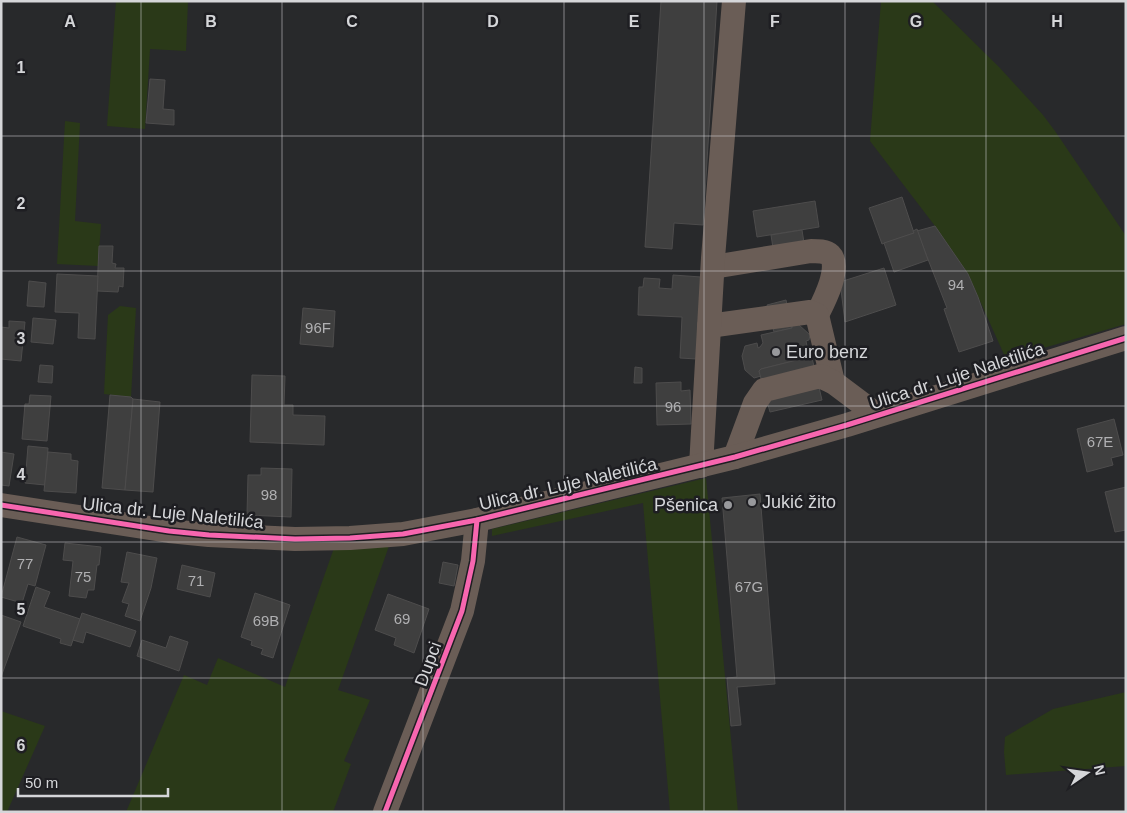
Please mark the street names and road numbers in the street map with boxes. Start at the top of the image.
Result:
street label: Ulica dr. Luje Naletilića [867,338,1048,414]
street label: Ulica dr. Luje Naletilića [477,454,660,514]
street label: Ulica dr. Luje Naletilića [81,494,266,533]
street label: Dupci [411,639,445,689]

